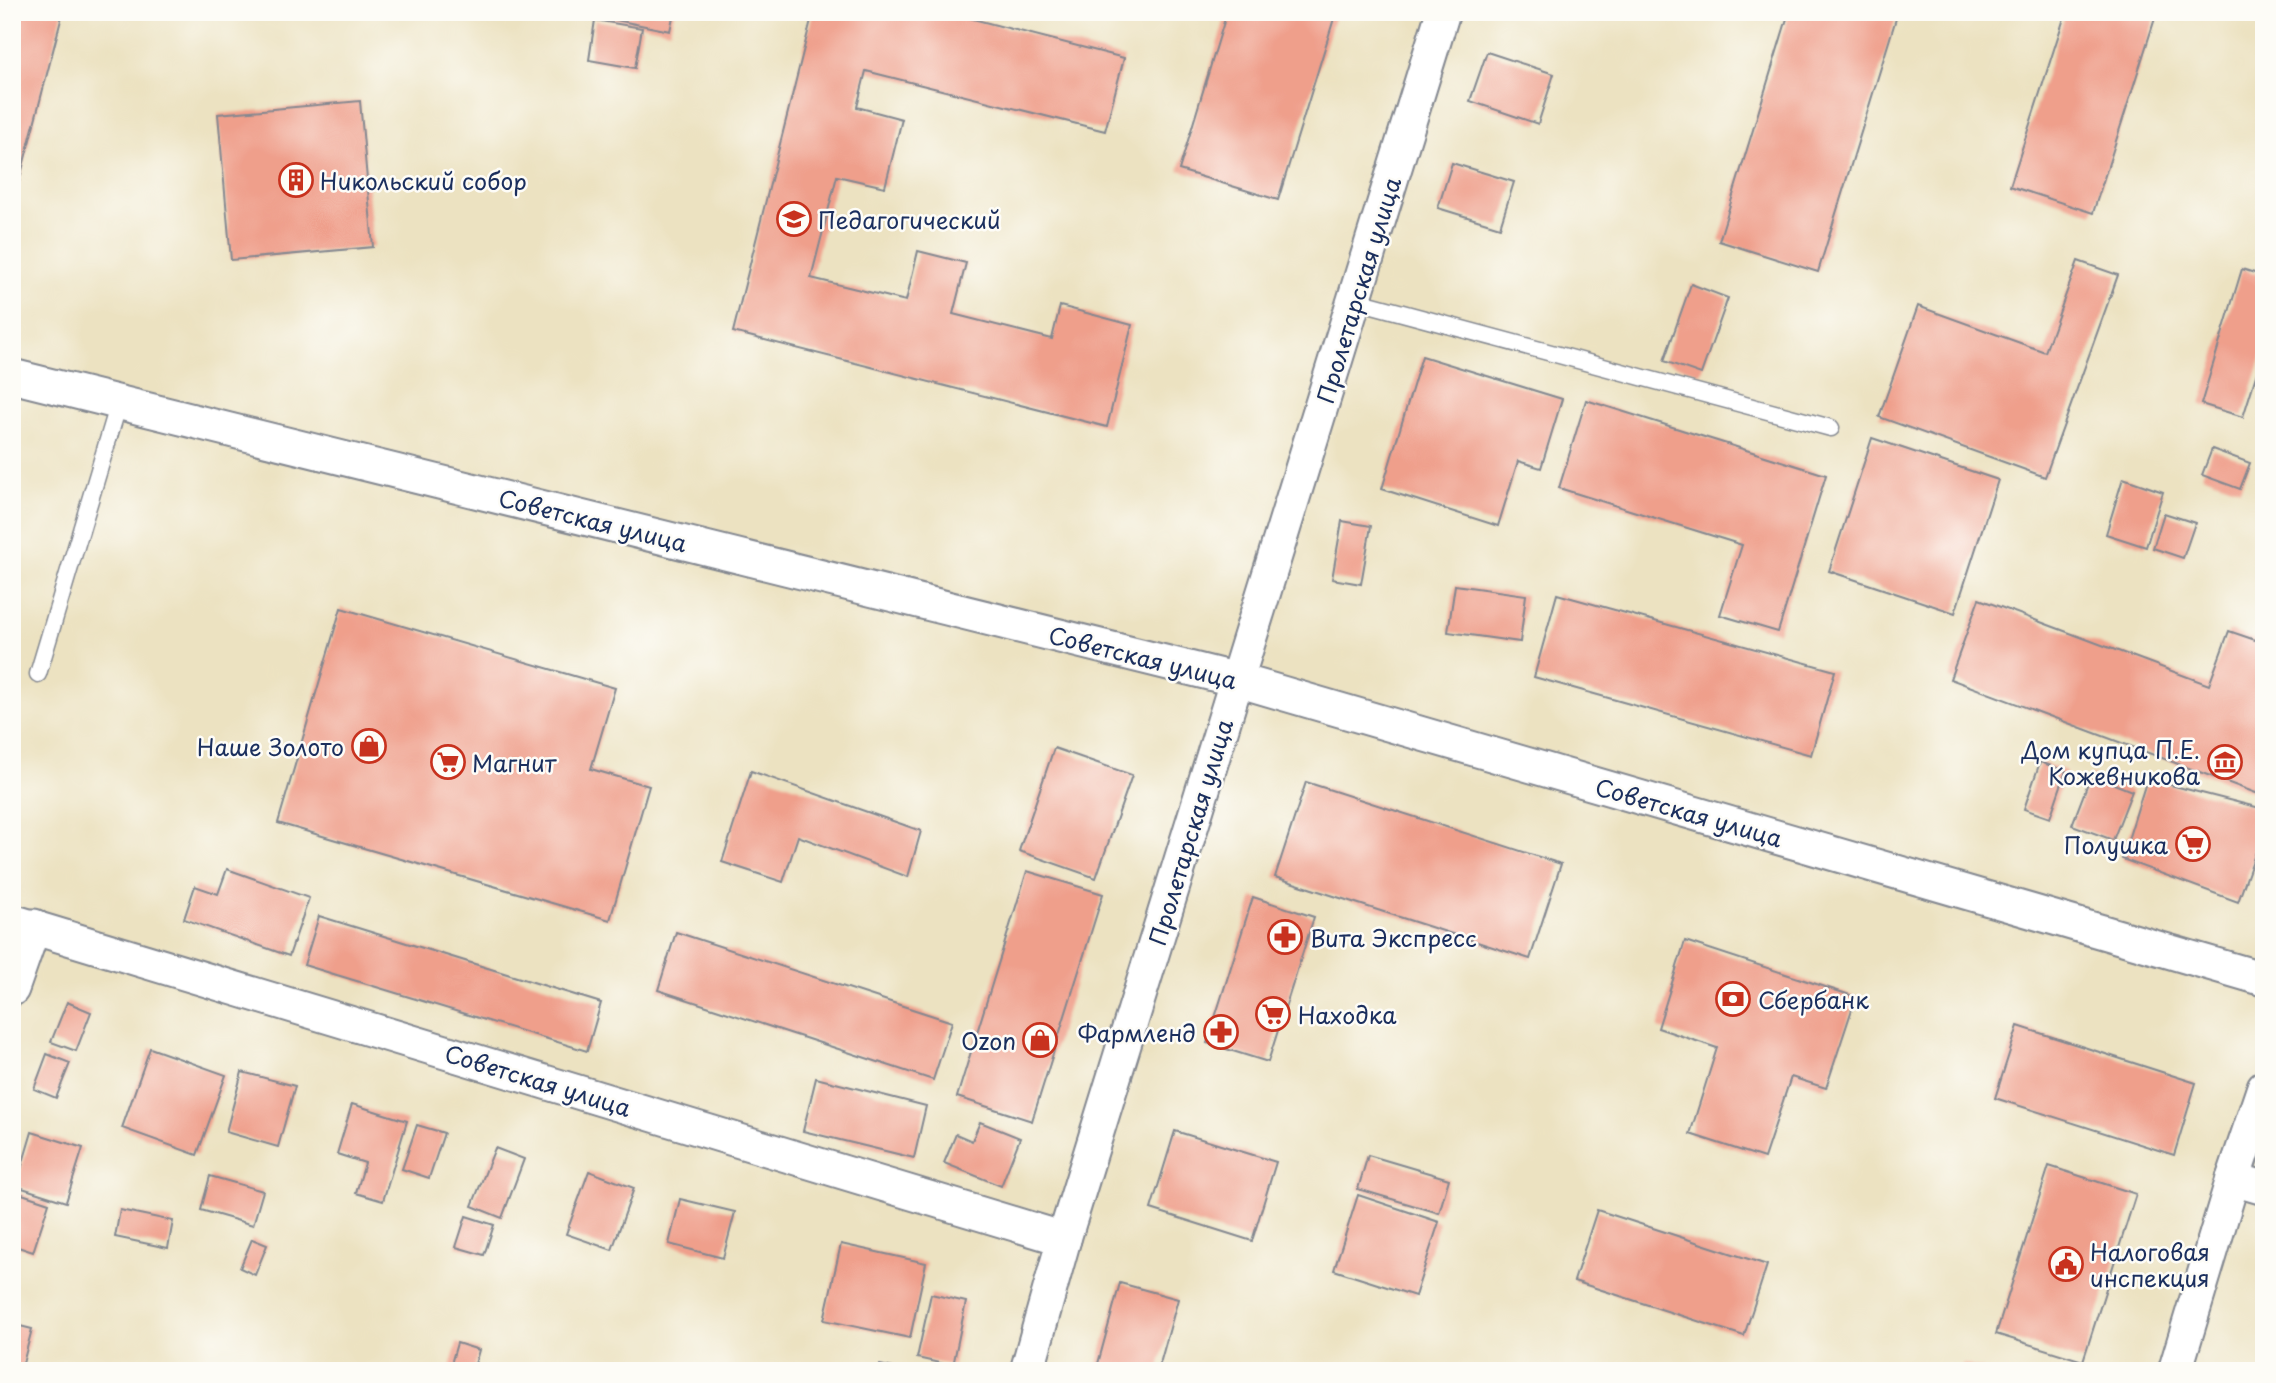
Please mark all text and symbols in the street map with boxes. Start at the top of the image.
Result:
building icon: Никольский собор [277,161,315,199]
place label: Никольский собор [320,163,527,198]
street label: Пролетарская улица [1307,172,1409,407]
school or university icon: Педагогический [775,200,813,238]
place label: Педагогический [818,202,1001,237]
street label: Советская улица [495,480,691,560]
street label: Советская улица [1045,617,1241,697]
street label: Пролетарская улица [1139,714,1241,949]
shop icon: Наше Золото [350,727,388,765]
place label: Наше Золото [197,729,344,764]
place label: Дом купца П.Е. Кожевникова [2021,732,2201,793]
supermarket icon: Магнит [429,743,467,781]
museum icon: Дом купца П.Е. Кожевникова [2206,743,2244,781]
place label: Магнит [472,745,558,780]
street label: Советская улица [1591,769,1787,856]
supermarket icon: Полушка [2174,825,2212,863]
place label: Полушка [2064,827,2169,862]
pharmacy icon: Вита Экспресс [1266,918,1304,956]
place label: Вита Экспресс [1310,920,1477,955]
bank icon: Сбербанк [1714,980,1752,1018]
place label: Сбербанк [1758,982,1869,1017]
supermarket icon: Находка [1254,995,1292,1033]
place label: Находка [1298,997,1397,1032]
pharmacy icon: Фармленд [1202,1013,1240,1051]
place label: Фармленд [1078,1015,1196,1050]
shop icon: Ozon [1021,1021,1059,1059]
place label: Ozon [961,1023,1016,1058]
street label: Советская улица [441,1035,636,1125]
place label: Налоговая инспекция [2090,1234,2210,1295]
public building icon: Налоговая инспекция [2047,1245,2085,1283]

